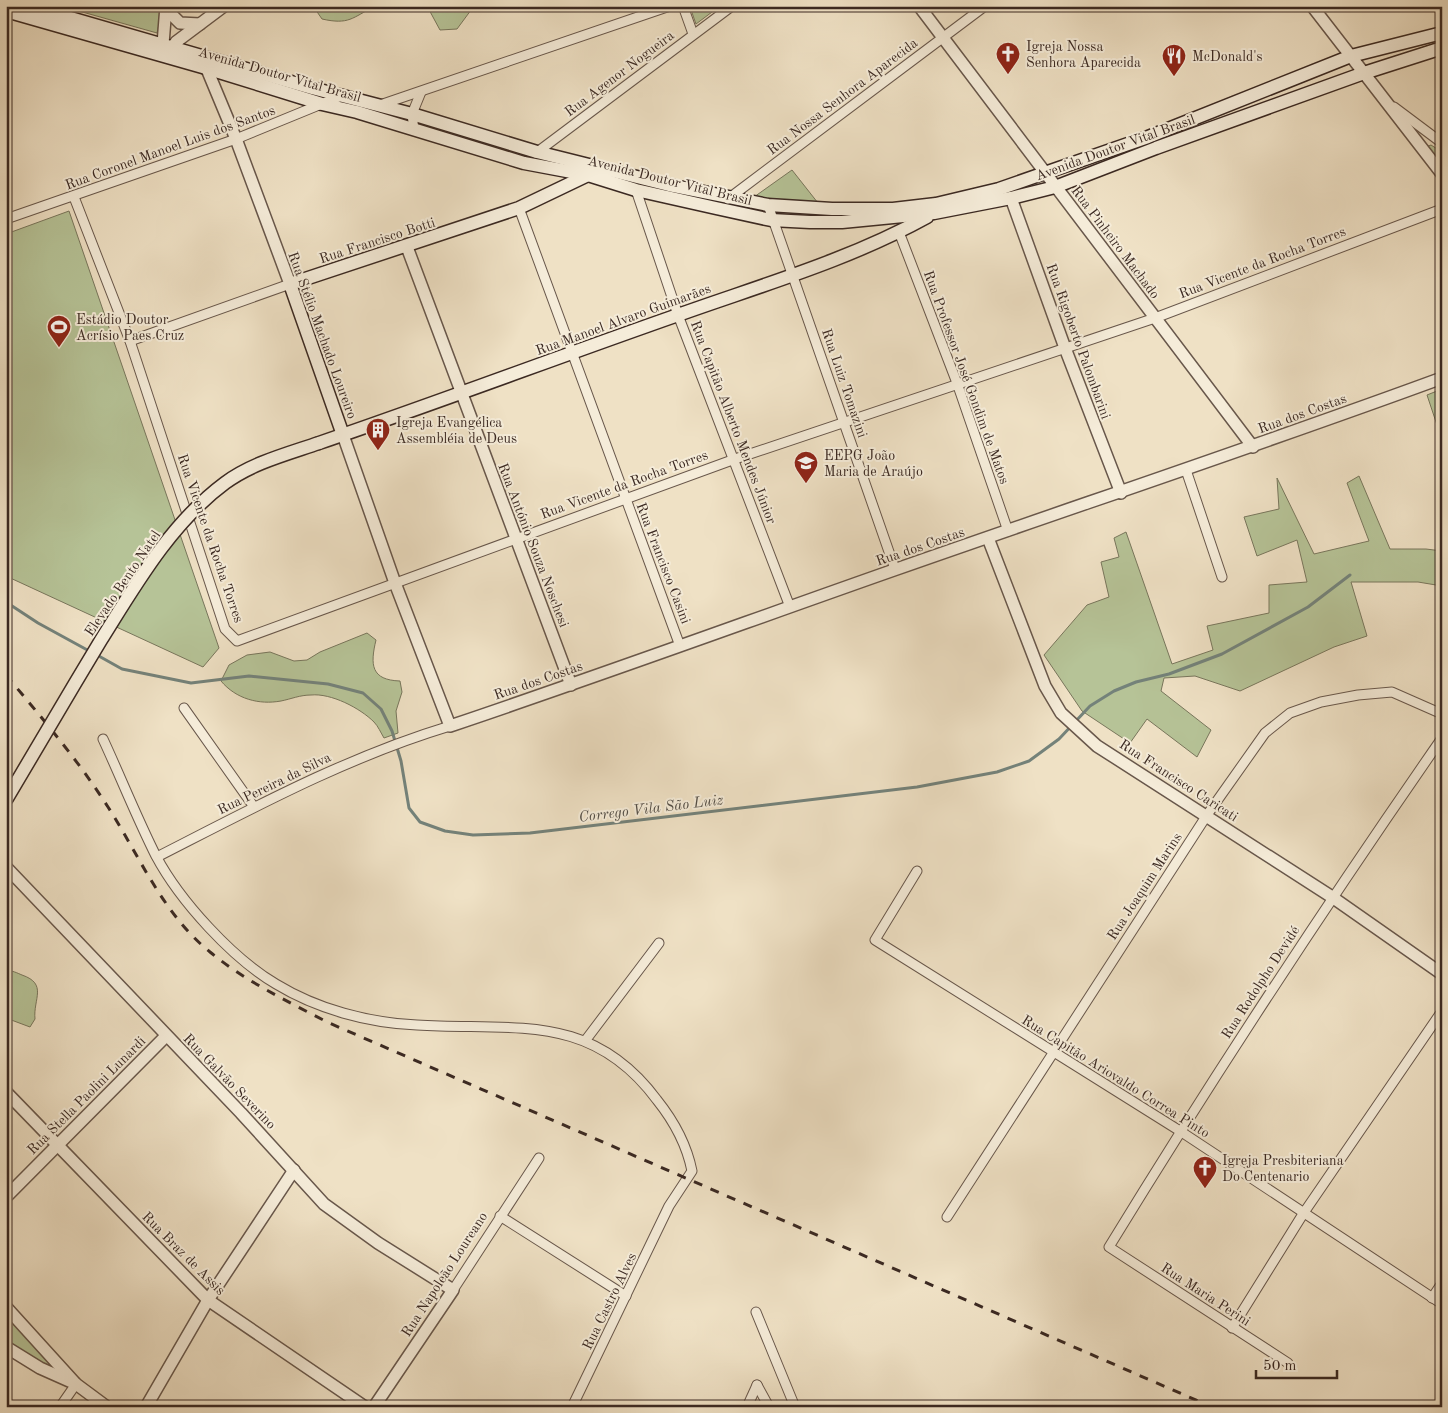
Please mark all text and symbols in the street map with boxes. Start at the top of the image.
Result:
street label: Rua Agenor Nogueira [562,28,677,119]
street label: Rua Nossa Senhora Aparecida [765,36,920,158]
place label: Igreja Nossa Senhora Aparecida [1026,40,1141,70]
church icon: Igreja Nossa Senhora Aparecida [995,41,1021,75]
restaurant icon: McDonald's [1161,43,1187,77]
street label: Avenida Doutor Vital Brasil [197,45,363,105]
place label: McDonald's [1192,50,1263,64]
street label: Rua Coronel Manoel Luis dos Santos [64,103,277,193]
street label: Avenida Doutor Vital Brasil [1034,112,1197,183]
street label: Avenida Doutor Vital Brasil [586,154,754,208]
street label: Rua Pinheiro Machado [1068,184,1162,302]
street label: Rua Francisco Botti [318,216,437,266]
street label: Rua Vicente da Rocha Torres [1177,225,1348,301]
street label: Rua Stélio Machado Loureiro [285,250,359,421]
street label: Rua Rigoberto Palombarini [1043,262,1113,421]
street label: Rua Professor José Gondim de Matos [921,269,1011,486]
street label: Rua Manoel Alvaro Guimarães [534,282,713,358]
place label: Estádio Doutor Acrísio Paes Cruz [76,313,184,343]
sports icon: Estádio Doutor Acrísio Paes Cruz [46,314,72,348]
street label: Rua Capitão Alberto Mendes Júnior [688,319,778,526]
street label: Rua Luiz Tomazini [819,327,869,440]
street label: Rua dos Costas [1256,391,1348,436]
place label: Igreja Evangélica Assembléia de Deus [396,416,517,446]
building icon: Igreja Evangélica Assembléia de Deus [365,417,391,451]
street label: Rua Vicente da Rocha Torres [539,448,710,522]
place label: EEPG João Maria de Araújo [824,449,923,479]
school or university icon: EEPG João Maria de Araújo [793,450,819,484]
street label: Rua Vicente da Rocha Torres [175,452,246,624]
street label: Rua António Souza Noschesi [495,461,571,630]
street label: Rua Francisco Casini [634,501,693,626]
street label: Rua dos Costas [874,525,967,569]
street label: Elevado Bento Natel [82,528,163,639]
street label: Rua dos Costas [492,659,585,703]
street label: Rua Francisco Caricati [1117,737,1241,825]
street label: Rua Pereira da Silva [215,750,333,817]
water label: Corrego Vila São Luiz [578,793,725,826]
street label: Rua Joaquim Marins [1105,830,1185,943]
street label: Rua Rodolpho Devidé [1219,924,1302,1041]
street label: Rua Capitão Ariovaldo Correa Pinto [1019,1013,1212,1141]
street label: Rua Galvão Severino [180,1031,278,1132]
street label: Rua Stella Paolini Lunardi [25,1034,149,1157]
place label: Igreja Presbiteriana Do Centenario [1222,1154,1344,1184]
church icon: Igreja Presbiteriana Do Centenario [1192,1155,1218,1189]
street label: Rua Braz de Assis [139,1209,228,1298]
street label: Rua Napoleão Loureano [399,1210,490,1339]
street label: Rua Castro Alves [580,1251,639,1352]
street label: Rua Maria Perini [1158,1261,1253,1329]
scale bar [1256,1348,1337,1380]
text: 50 m [1263,1359,1297,1374]

